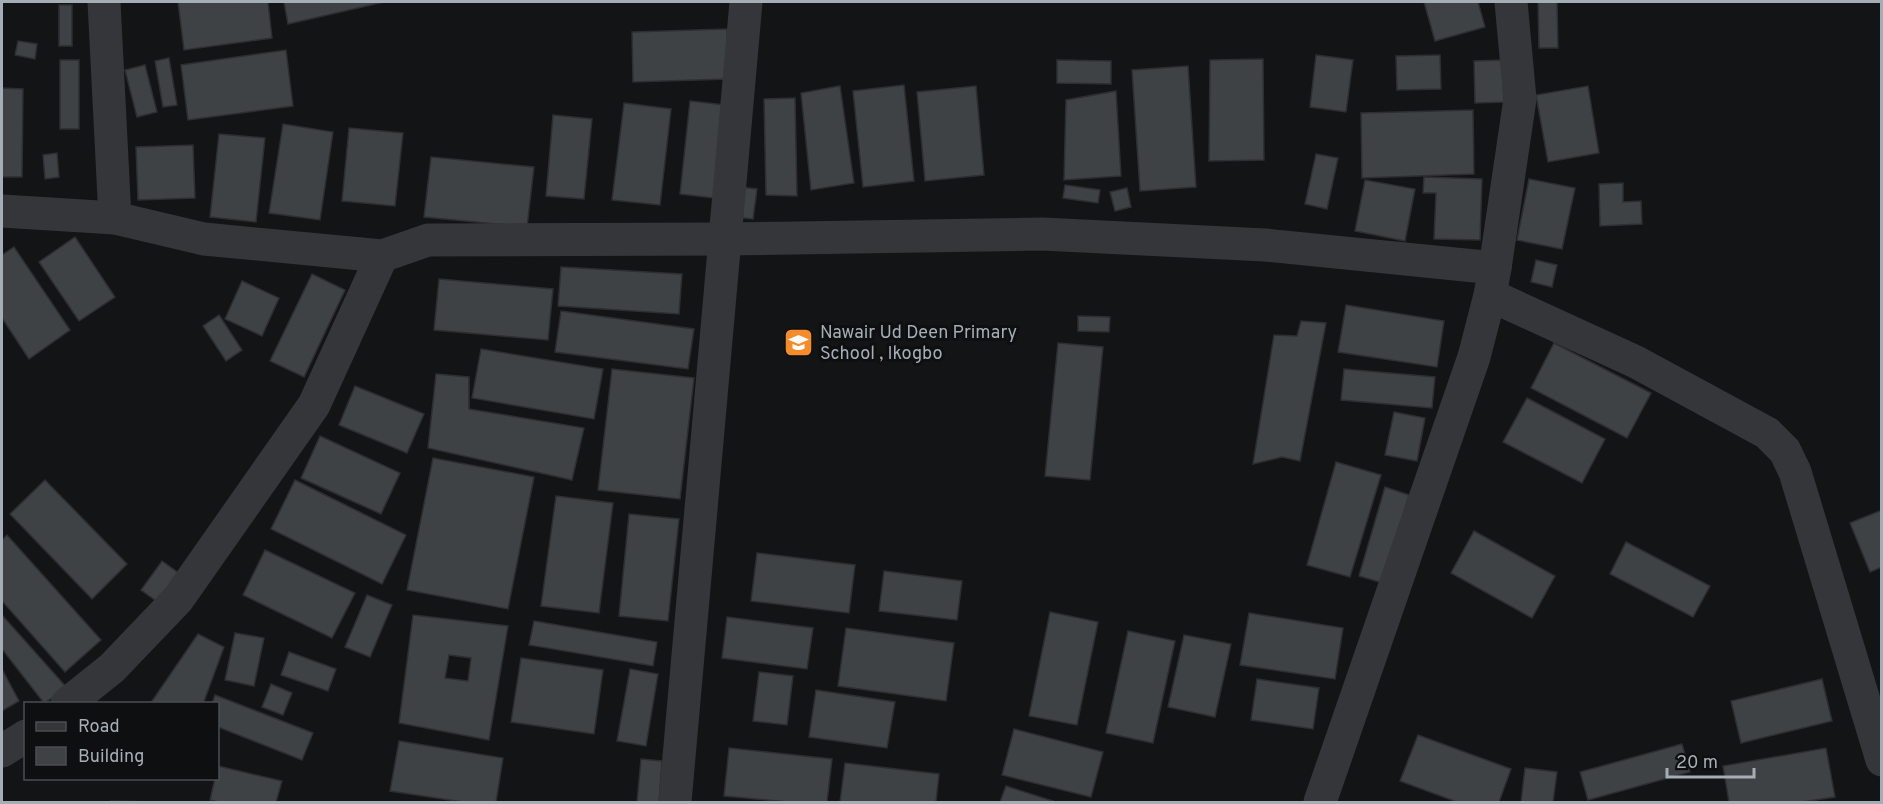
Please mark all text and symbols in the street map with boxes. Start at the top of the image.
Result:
place label: Nawair Ud Deen Primary School , Ikogbo [820,322,1017,366]
school or university icon: Nawair Ud Deen Primary School , Ikogbo [783,326,815,358]
legend [24,702,219,780]
text: Road [78,716,120,739]
scale bar [1667,741,1754,779]
text: Building [78,746,144,769]
text: 20 m [1676,752,1718,775]

